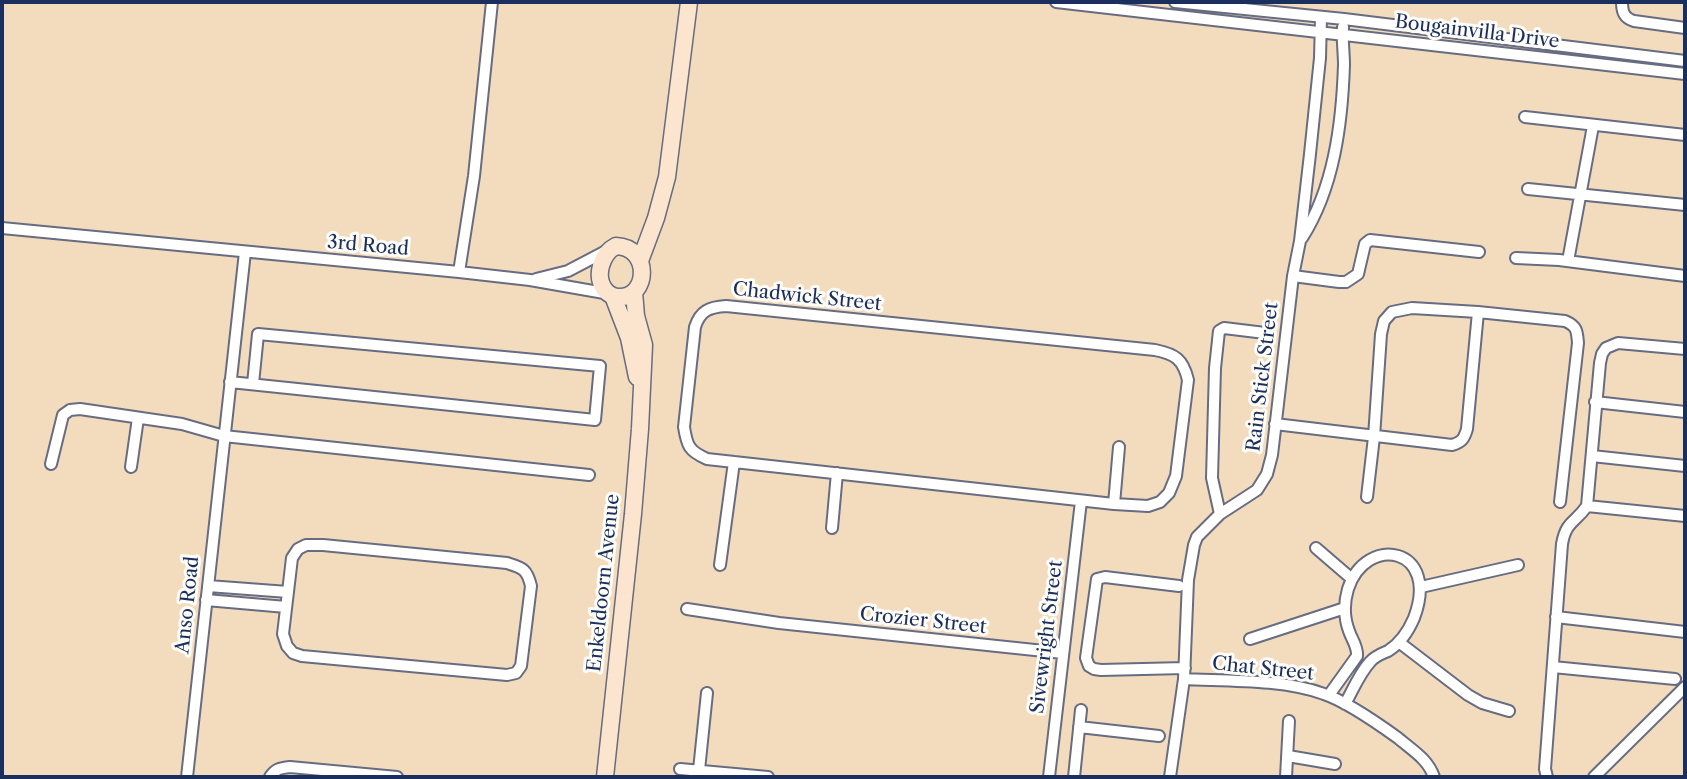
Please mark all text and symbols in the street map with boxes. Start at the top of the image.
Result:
street label: Bougainvilla Drive [1393,11,1561,53]
street label: 3rd Road [326,231,410,261]
street label: Chadwick Street [732,278,882,316]
street label: Rain Stick Street [1243,301,1283,453]
street label: Enkeldoorn Avenue [583,493,625,673]
street label: Anso Road [172,555,204,655]
street label: Sivewright Street [1026,559,1068,715]
street label: Crozier Street [859,603,987,639]
street label: Chat Street [1211,652,1315,686]

